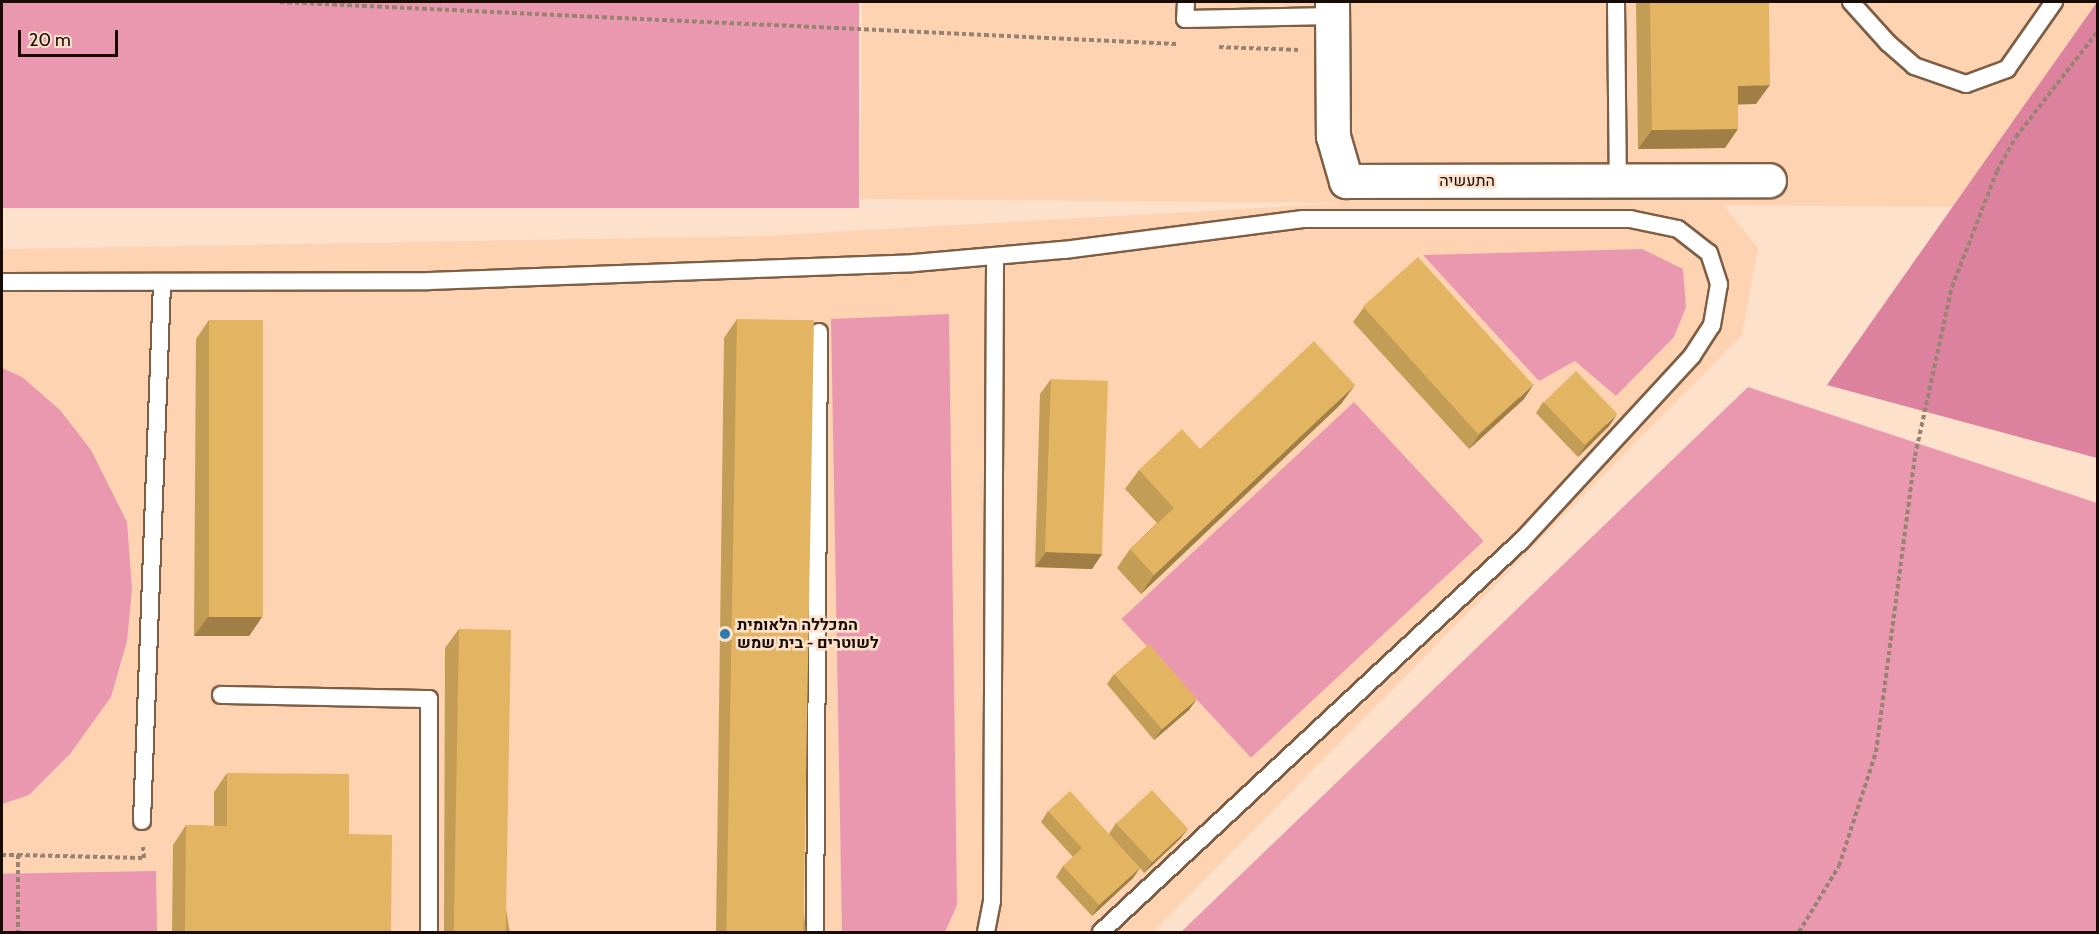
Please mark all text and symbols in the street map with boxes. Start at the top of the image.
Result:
scale bar [21,18,122,56]
text: 20 m [29,29,71,51]
street label: התעשיה [1439,171,1495,191]
place label: המכללה הלאומית לשוטרים - בית שמש [737,615,879,653]
marker: המכללה הלאומית לשוטרים - בית שמש [718,627,732,641]

